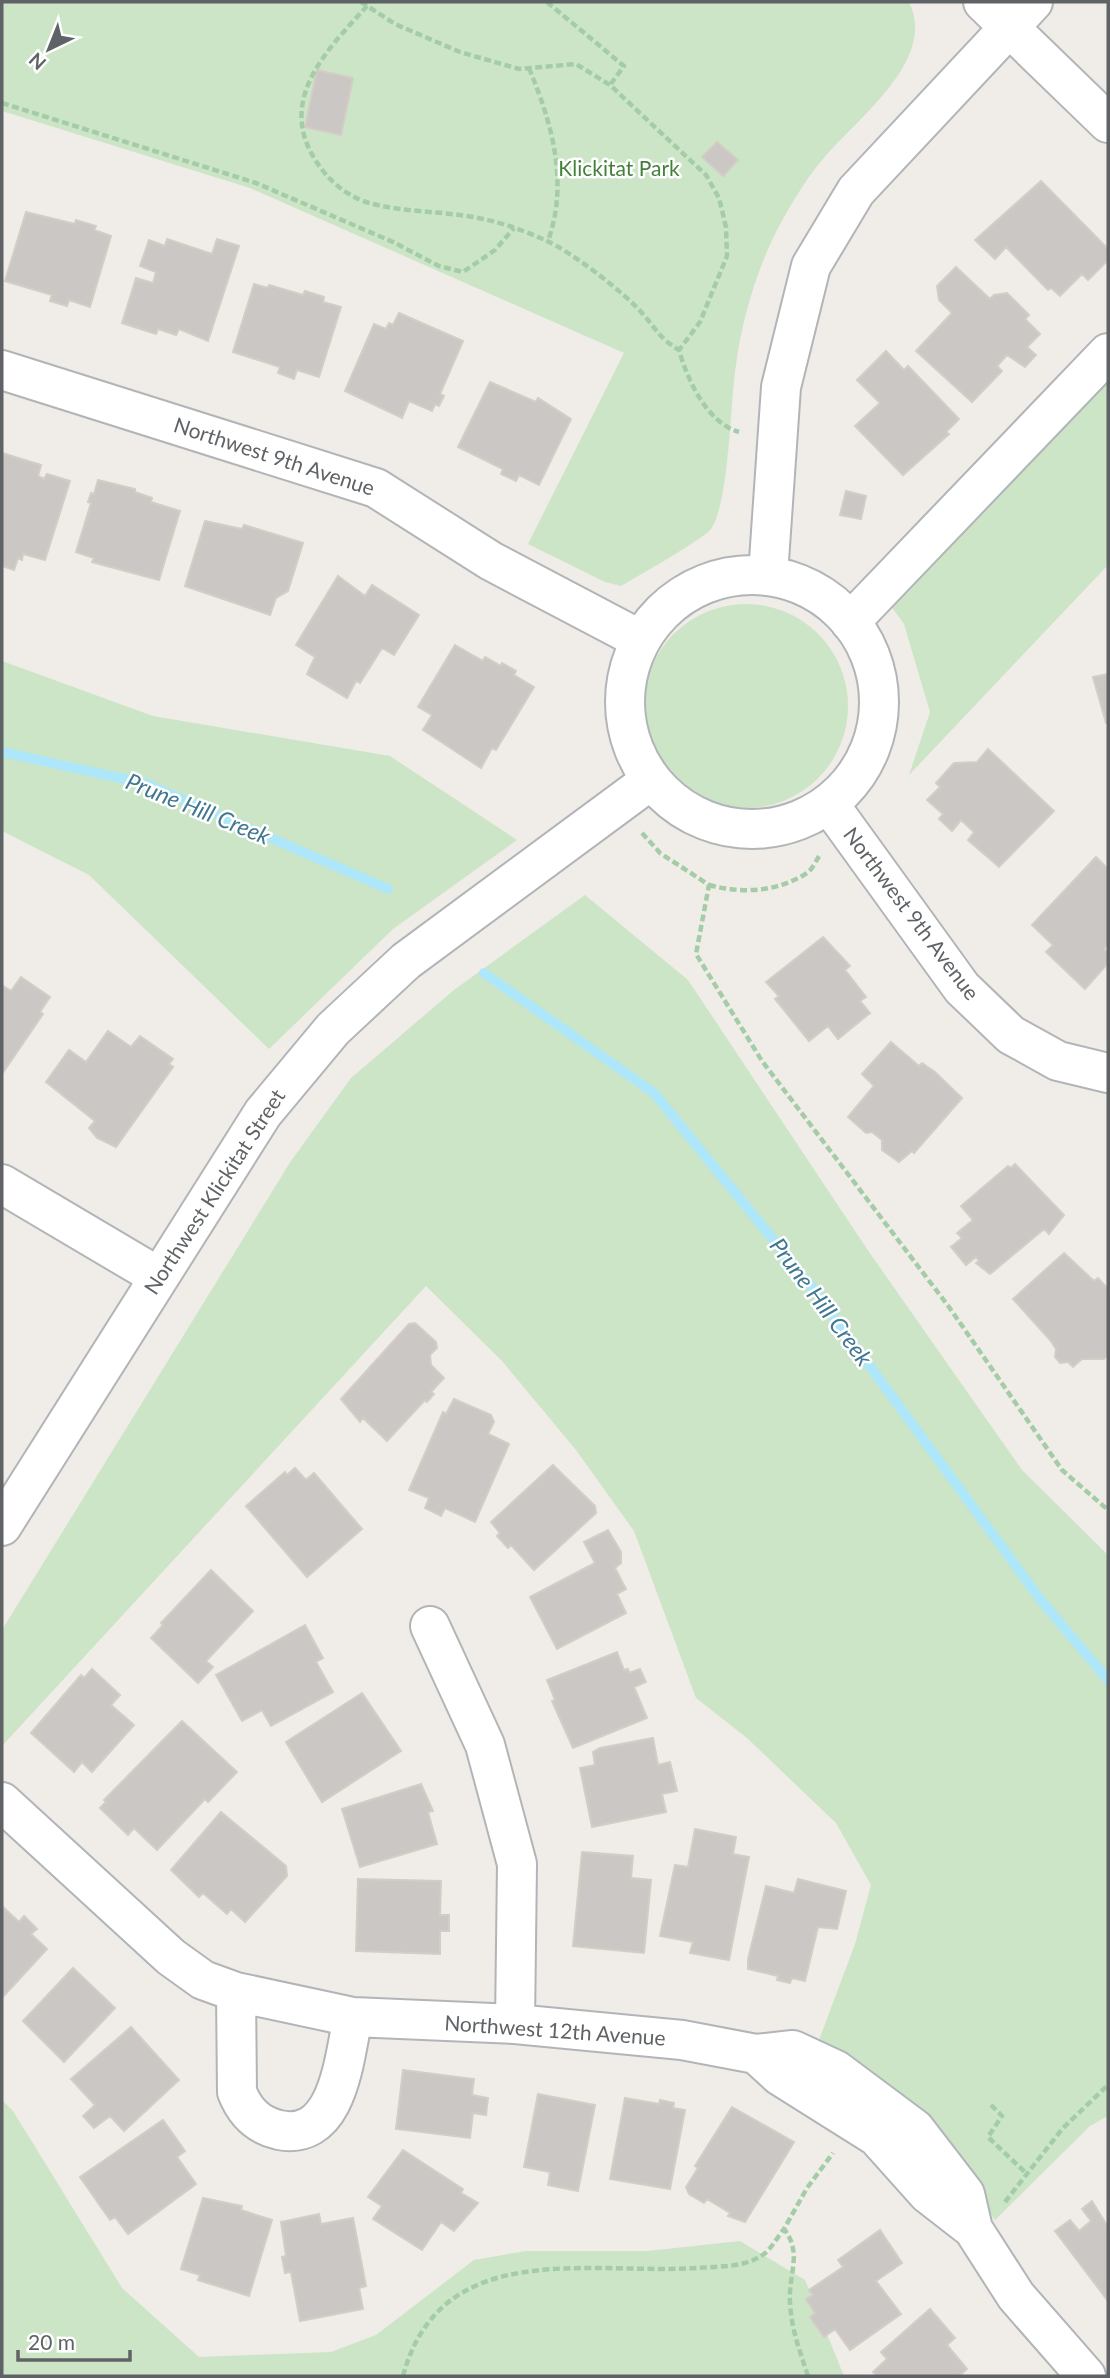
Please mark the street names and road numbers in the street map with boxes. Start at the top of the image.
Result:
street label: Northwest 9th Avenue [171,411,378,500]
street label: Northwest 9th Avenue [839,822,985,1004]
street label: Northwest Klickitat Street [138,1084,290,1298]
street label: Northwest 12th Avenue [444,2009,667,2050]

